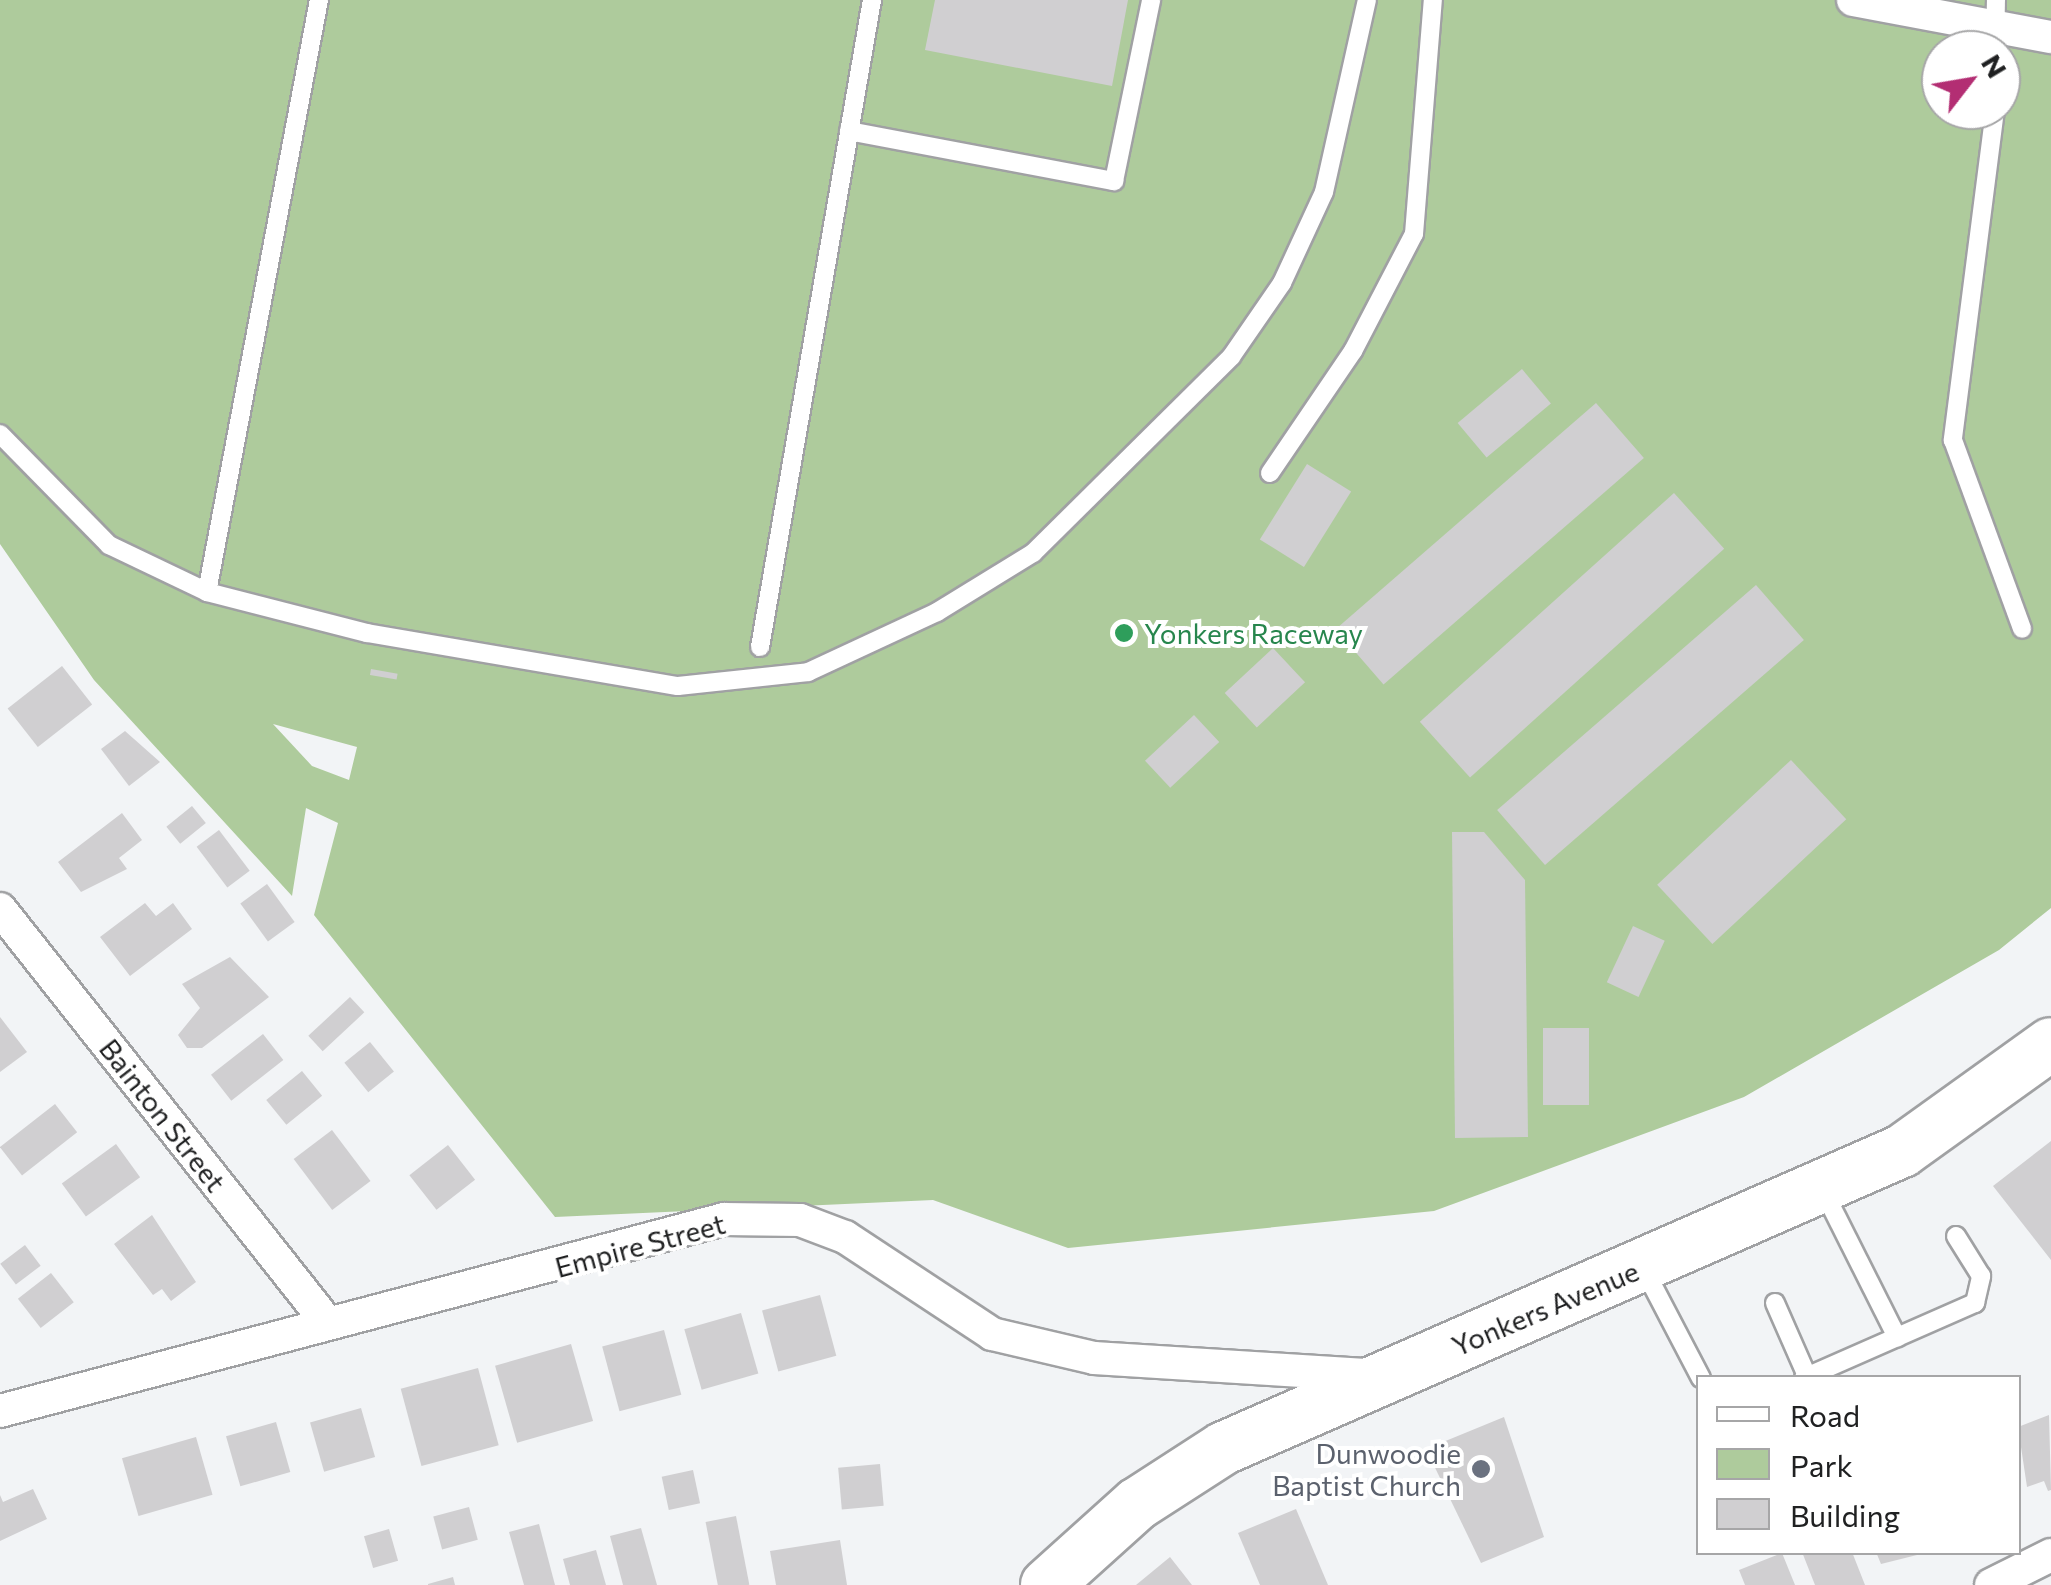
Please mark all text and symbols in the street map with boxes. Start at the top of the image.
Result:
north arrow [1921,30,2021,130]
text: N [1975,48,2015,83]
place label: Yonkers Raceway [1144,616,1363,650]
marker: Yonkers Raceway [1113,622,1135,644]
street label: Bainton Street [93,1032,233,1198]
street label: Empire Street [551,1206,729,1284]
street label: Yonkers Avenue [1446,1253,1644,1363]
legend [1696,1375,2021,1555]
text: Road [1790,1396,1860,1433]
place label: Dunwoodie Baptist Church [1272,1436,1461,1502]
text: Park [1790,1446,1853,1483]
marker: Dunwoodie Baptist Church [1470,1458,1492,1480]
text: Building [1790,1496,1900,1533]

